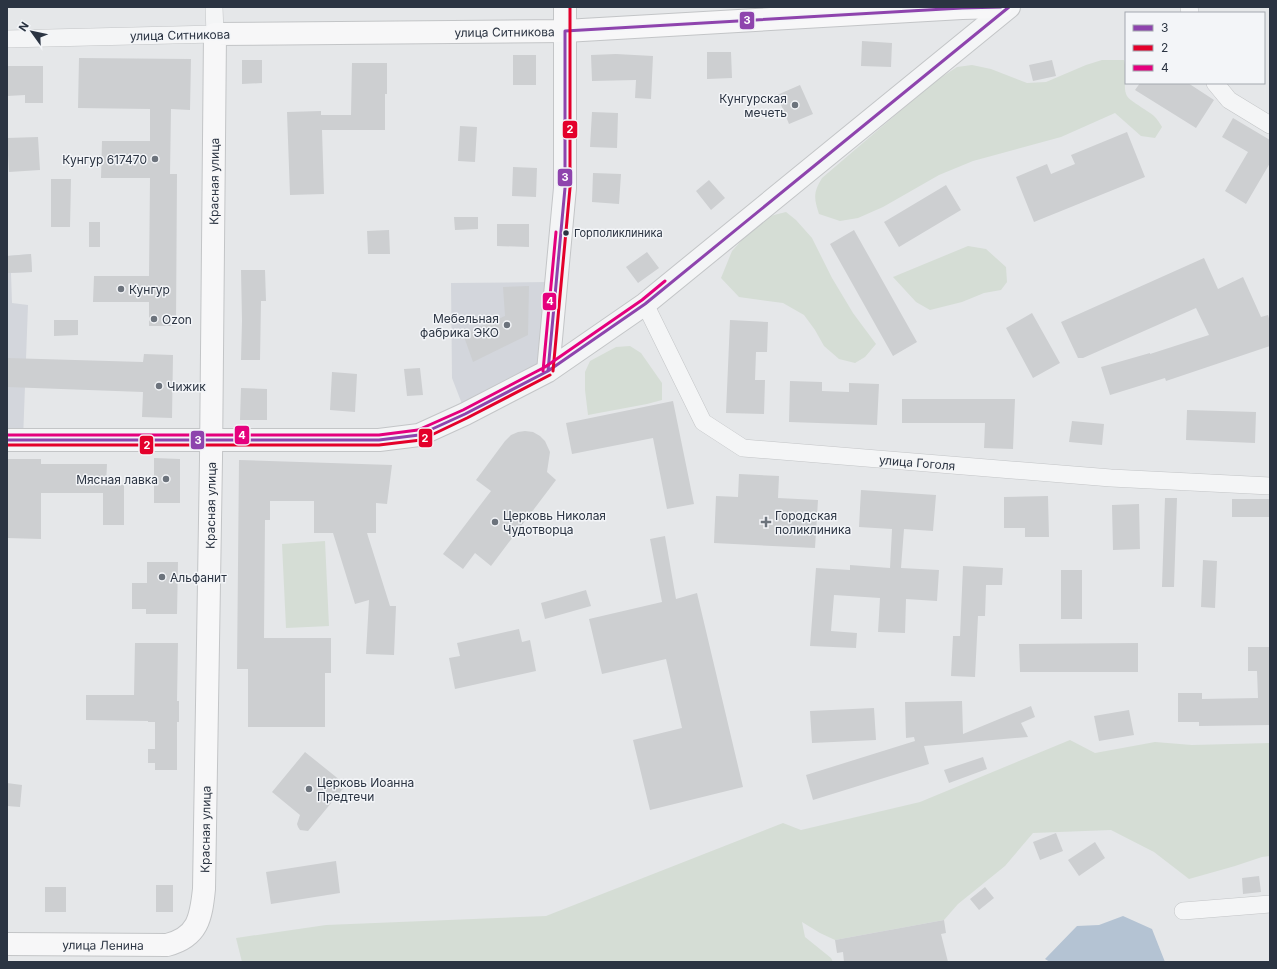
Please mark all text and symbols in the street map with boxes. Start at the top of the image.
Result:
line badge: 3 [739,11,755,30]
north arrow [12,12,52,52]
legend [1125,12,1265,84]
text: 3 [743,13,751,27]
text: N [15,19,32,34]
text: 3 [1161,20,1168,35]
street label: улица Ситникова [454,24,555,39]
street label: улица Ситникова [130,27,230,43]
text: 2 [1161,40,1168,55]
text: 4 [1161,60,1169,75]
place label: Кунгурская мечеть [719,91,787,120]
marker: Кунгурская мечеть [790,100,800,110]
line badge: 2 [562,120,578,139]
text: 2 [567,122,574,136]
street label: Красная улица [206,138,222,225]
place label: Кунгур 617470 [62,152,147,167]
marker: Кунгур 617470 [150,154,160,164]
line badge: 3 [557,168,573,187]
text: 3 [561,170,569,184]
place label: Горполиклиника [574,226,663,240]
marker: Горполиклиника [561,228,571,238]
place label: Кунгур [129,282,170,297]
marker: Кунгур [116,284,126,294]
line badge: 4 [542,292,557,311]
text: 4 [546,294,554,308]
place label: Мебельная фабрика ЭКО [420,311,499,340]
place label: Ozon [162,312,192,327]
marker: Ozon [149,314,159,324]
marker: Мебельная фабрика ЭКО [502,320,512,330]
place label: Чижик [167,379,206,394]
marker: Чижик [154,381,164,391]
line badge: 4 [234,425,250,445]
text: 4 [238,428,246,442]
line badge: 2 [418,428,433,448]
line badge: 3 [190,430,205,450]
text: 2 [422,431,429,445]
text: 3 [194,433,202,447]
line badge: 2 [139,435,154,455]
text: 2 [144,438,151,452]
street label: улица Гоголя [878,452,956,473]
street label: Красная улица [202,462,218,549]
place label: Мясная лавка [76,472,158,487]
marker: Мясная лавка [161,474,171,484]
place label: Церковь Николая Чудотворца [503,508,606,537]
place label: Городская поликлиника [775,508,851,537]
marker: Городская поликлиника [760,516,772,528]
marker: Церковь Николая Чудотворца [490,517,500,527]
place label: Альфанит [170,570,227,585]
marker: Альфанит [157,572,167,582]
place label: Церковь Иоанна Предтечи [317,775,414,804]
marker: Церковь Иоанна Предтечи [304,784,314,794]
street label: Красная улица [197,786,213,873]
street label: улица Ленина [62,937,144,952]

